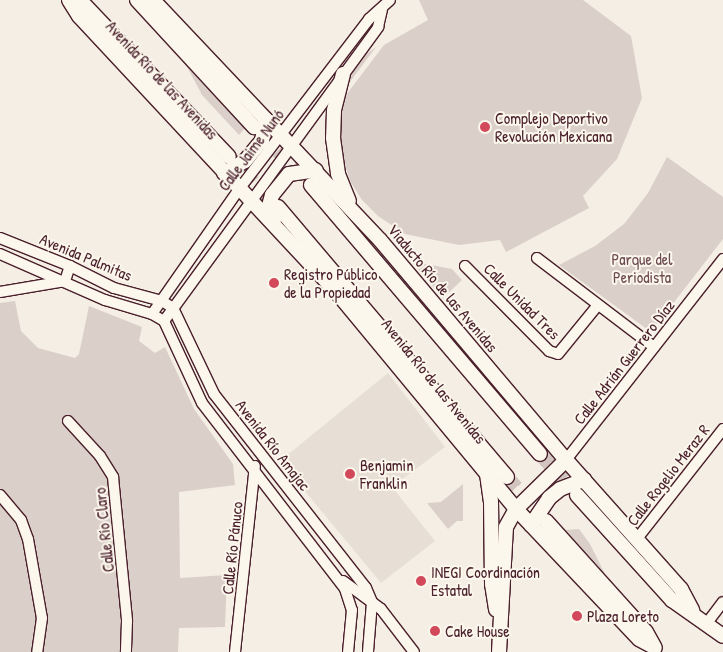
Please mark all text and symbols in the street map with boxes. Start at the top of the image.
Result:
street label: Avenida Río de las Avenidas [102,17,222,143]
street label: Calle Jaime Nunó [214,105,288,195]
place label: Complejo Deportivo Revolución Mexicana [495,108,612,146]
marker: Complejo Deportivo Revolución Mexicana [479,121,491,133]
street label: Viaducto Río de las Avenidas [384,220,502,356]
street label: Avenida Palmitas [37,229,135,285]
park label: Parque del Periodista [612,249,672,287]
street label: Calle Unidad Tres [480,259,564,343]
place label: Registro Público de la Propiedad [284,264,377,302]
marker: Registro Público de la Propiedad [268,277,280,289]
street label: Calle Adrián Guerrero Díaz [569,296,679,428]
street label: Avenida Río de las Avenidas [378,315,490,447]
street label: Avenida Río Amajac [232,396,314,494]
street label: Calle Rogelio Meraz R [622,421,714,529]
place label: Benjamin Franklin [360,455,413,493]
marker: Benjamin Franklin [344,468,356,480]
street label: Calle Río Claro [90,487,118,573]
street label: Calle Río Pánuco [218,501,246,595]
place label: INEGI Coordinación Estatal [431,562,540,600]
marker: INEGI Coordinación Estatal [415,575,427,587]
place label: Plaza Loreto [587,606,659,626]
marker: Plaza Loreto [571,610,583,622]
place label: Cake House [445,621,510,641]
marker: Cake House [429,625,441,637]

